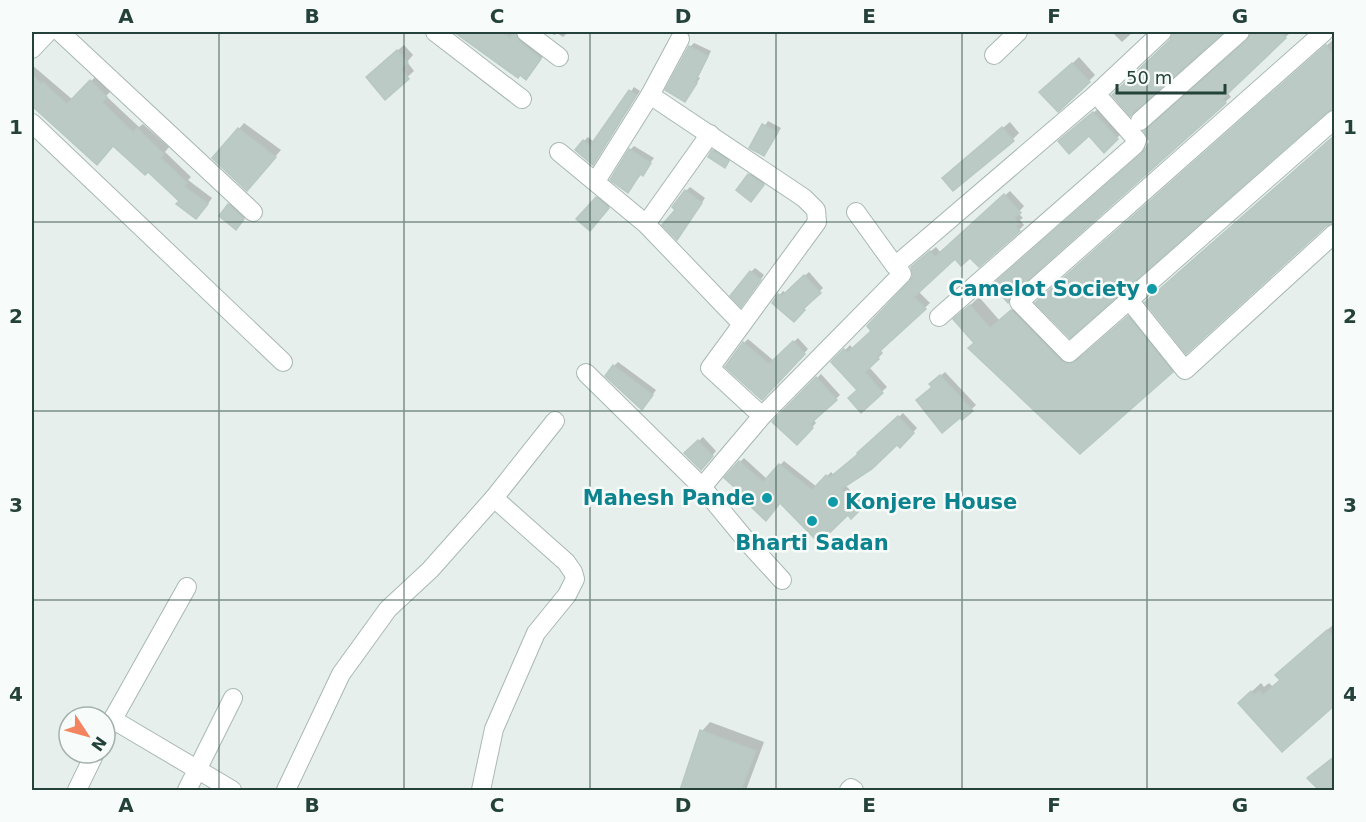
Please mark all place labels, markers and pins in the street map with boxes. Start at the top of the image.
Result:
place label: Camelot Society [948,277,1140,301]
marker: Camelot Society [1145,282,1159,296]
place label: Mahesh Pande [583,486,755,510]
place label: Konjere House [845,490,1017,514]
marker: Mahesh Pande [760,491,774,505]
marker: Konjere House [826,495,840,509]
marker: Bharti Sadan [805,514,819,528]
place label: Bharti Sadan [735,531,889,555]

